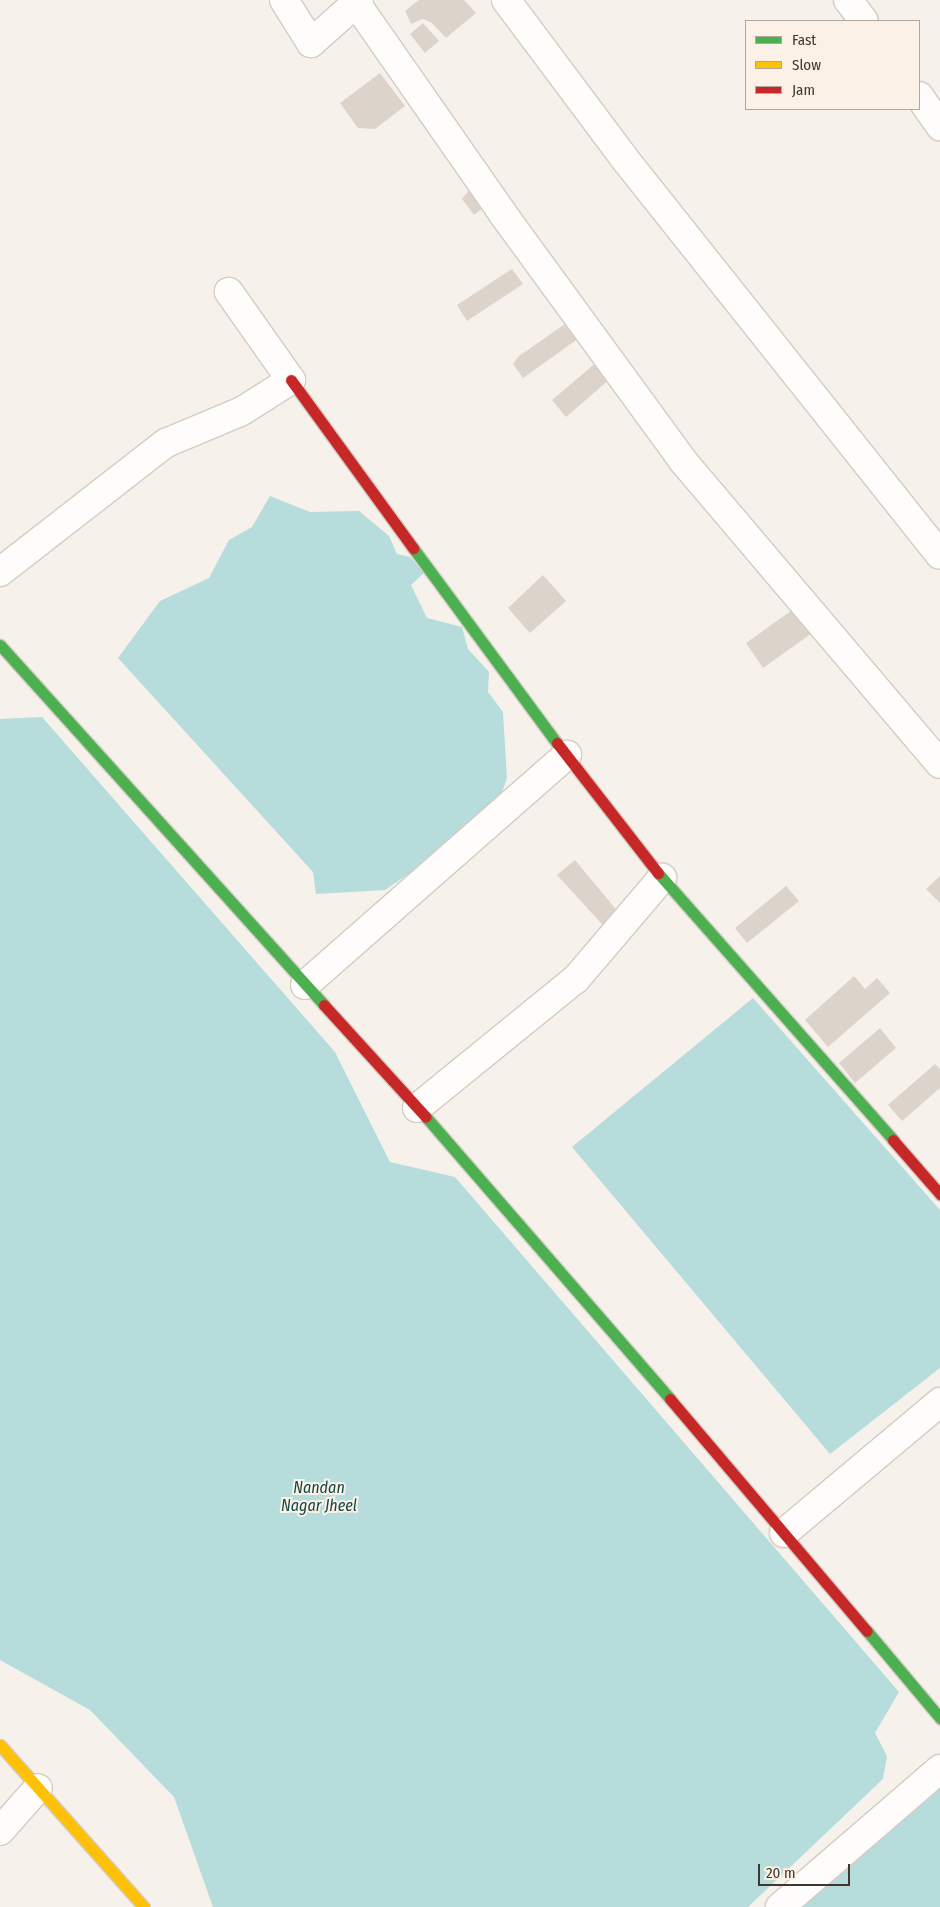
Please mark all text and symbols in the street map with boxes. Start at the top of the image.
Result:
legend [745,20,920,110]
text: Fast [792,31,816,49]
text: Slow [792,56,821,74]
text: Jam [792,81,815,99]
water label: Nandan Nagar Jheel [281,1478,357,1516]
scale bar [760,1854,852,1886]
text: 20 m [766,1864,796,1882]

